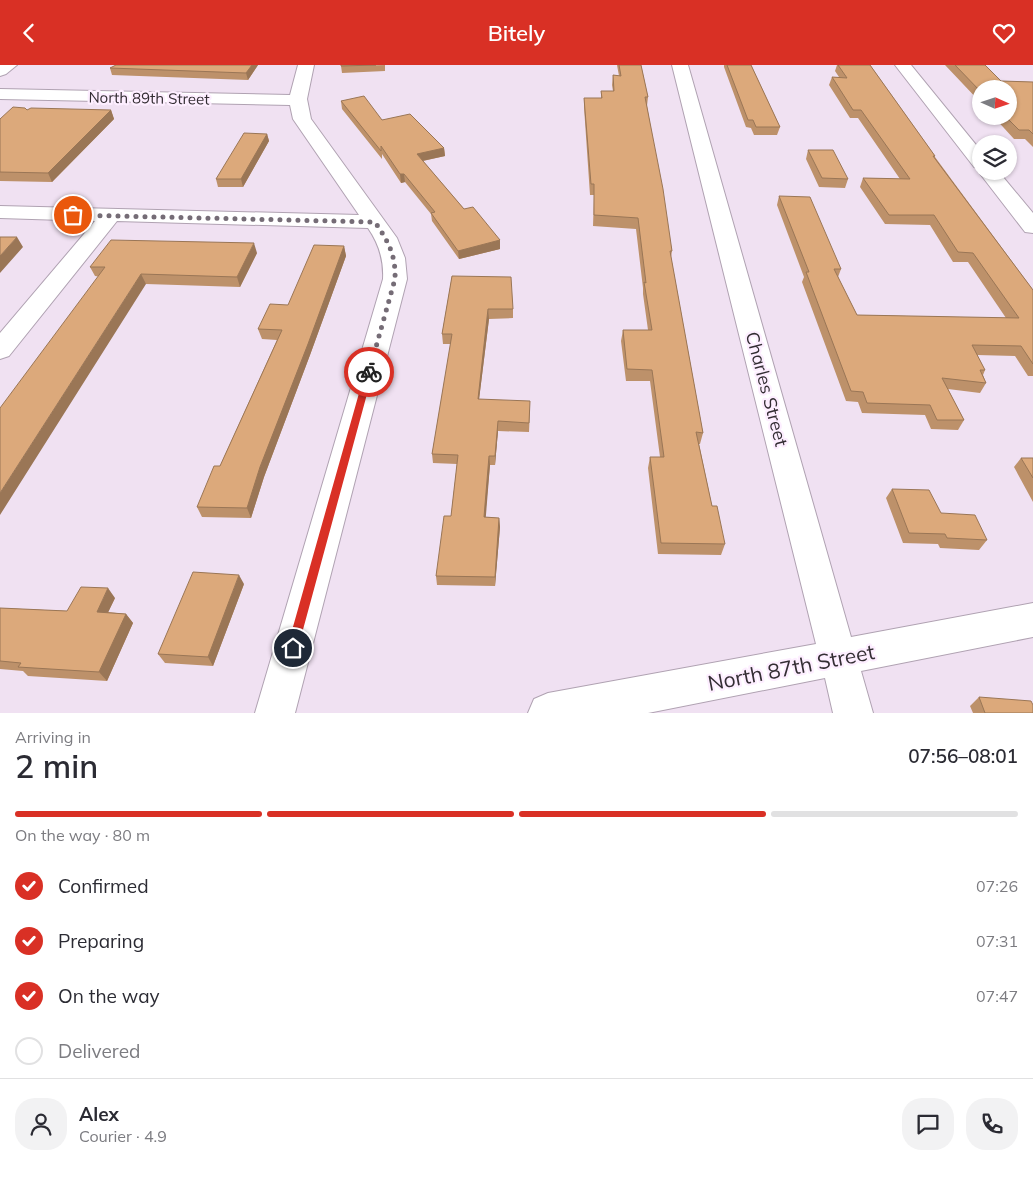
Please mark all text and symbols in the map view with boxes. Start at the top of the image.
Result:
icon: back [15,19,43,47]
text: Bitely [488,19,545,47]
icon: heart [990,19,1018,47]
north arrow [972,80,1018,125]
map controls [972,80,1017,180]
street label: North 89th Street [88,87,210,109]
button: layers [972,135,1017,180]
pin [52,194,94,236]
icon: bag [59,201,87,229]
street label: Charles Street [741,329,793,449]
courier [344,347,394,397]
icon: bike [355,358,383,386]
pin [272,627,314,669]
icon: home [279,634,307,662]
street label: North 87th Street [705,638,877,696]
text: Arriving in [15,727,91,747]
text: 07:56–08:01 [908,744,1018,768]
text: 2 min [15,746,98,786]
text: On the way · 80 m [15,825,150,845]
icon: check [15,872,43,900]
text: Confirmed [58,874,149,898]
text: 07:26 [976,876,1018,896]
icon: check [15,927,43,955]
text: Preparing [58,929,144,953]
text: 07:31 [976,931,1018,951]
icon: check [15,982,43,1010]
text: On the way [58,984,160,1008]
text: 07:47 [976,986,1018,1006]
text: Delivered [58,1039,140,1063]
button: person [15,1098,67,1150]
button: chat [902,1098,954,1150]
button: phone [966,1098,1018,1150]
text: Alex [79,1102,119,1126]
text: Courier · 4.9 [79,1126,167,1146]

